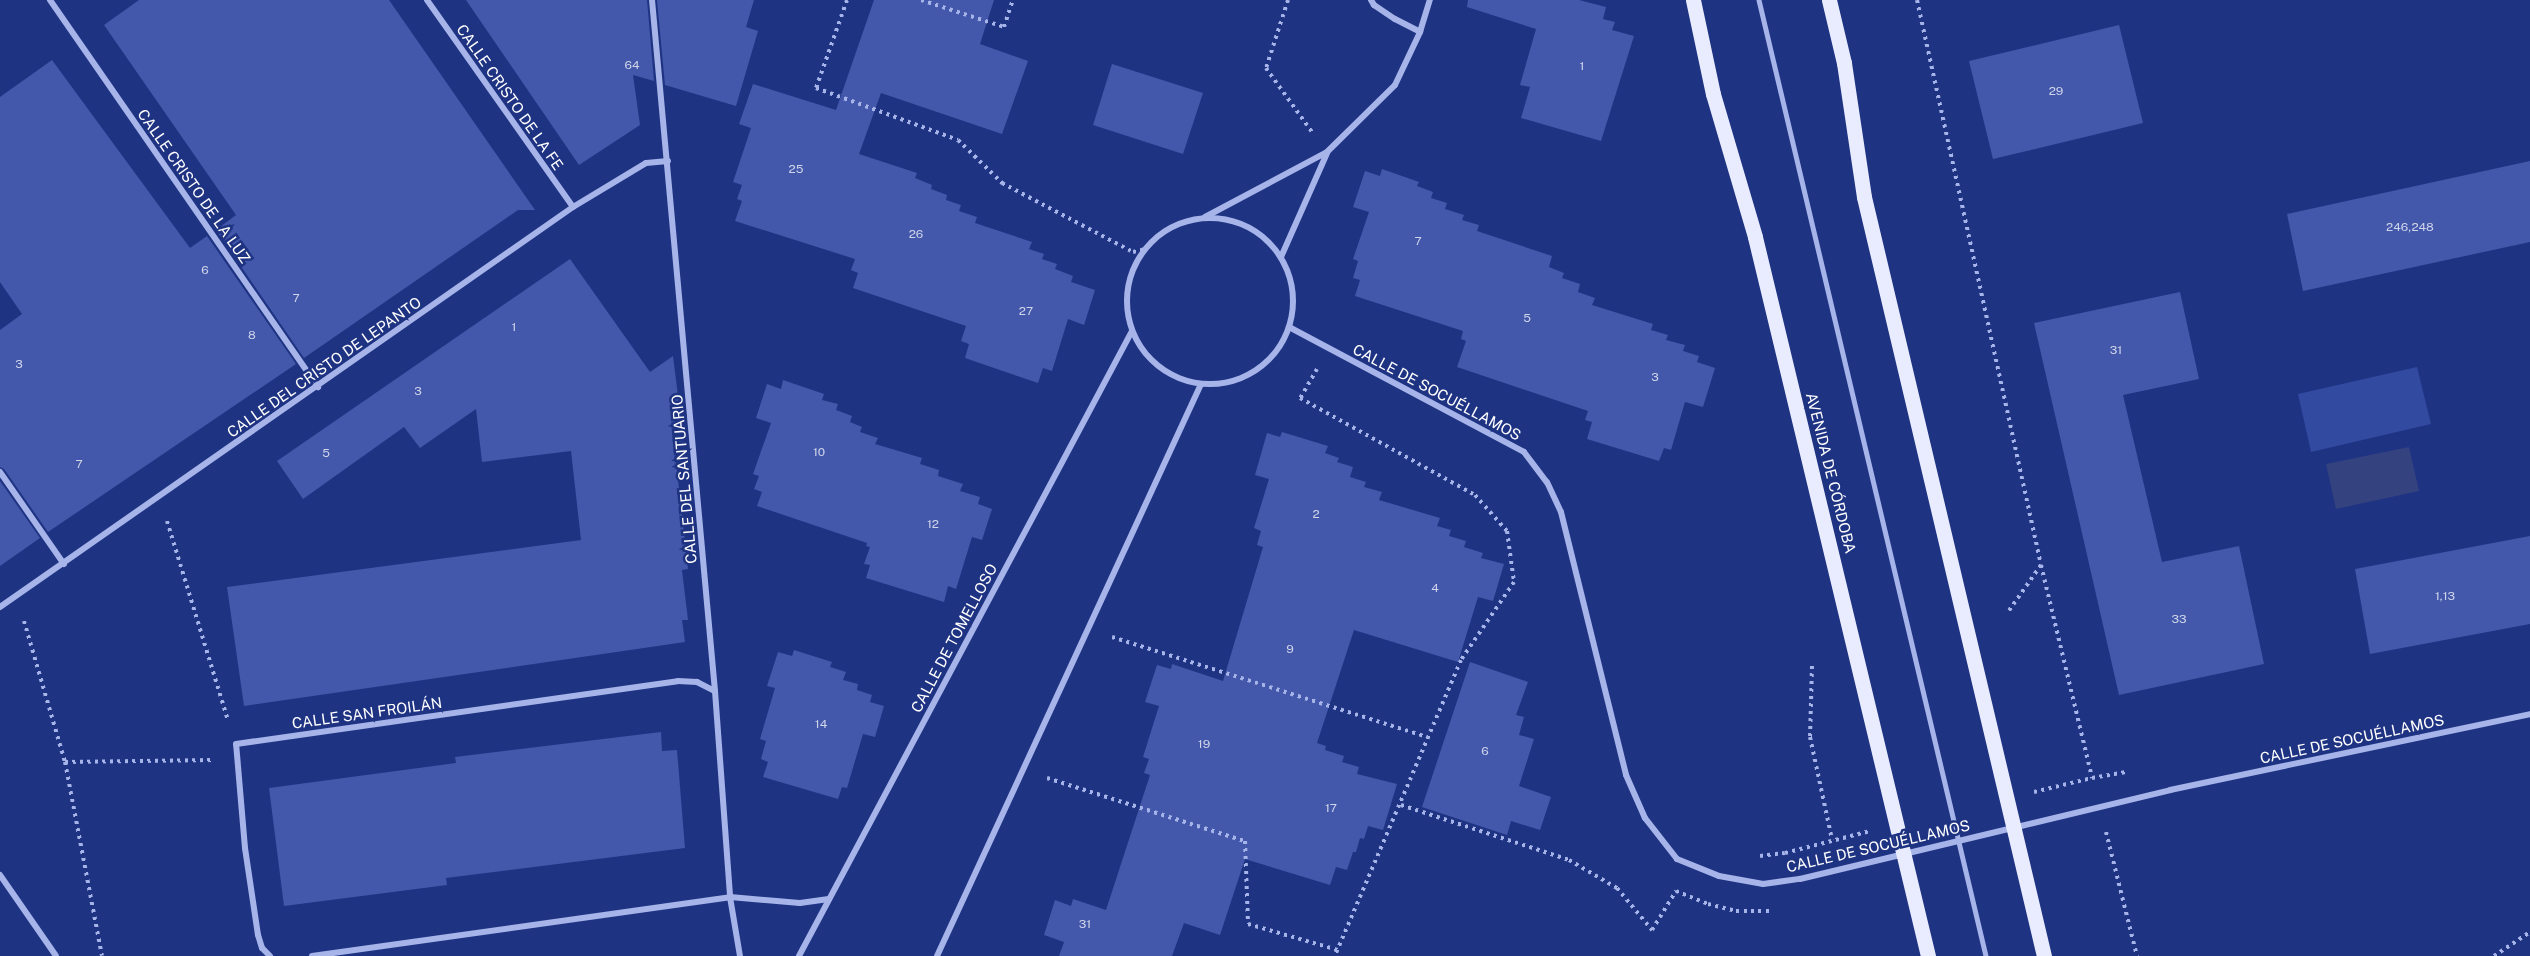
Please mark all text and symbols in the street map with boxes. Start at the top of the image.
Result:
street label: CALLE CRISTO DE LA FE [453,21,567,173]
house number: 64 [625,59,639,73]
house number: 1 [1580,60,1584,74]
house number: 29 [2049,85,2063,99]
street label: CALLE CRISTO DE LA LUZ [134,105,254,267]
house number: 25 [789,163,803,177]
house number: 246,248 [2386,221,2434,235]
house number: 26 [909,228,923,242]
house number: 7 [1414,235,1422,249]
house number: 6 [201,264,209,278]
house number: 7 [292,292,300,306]
street label: CALLE DEL CRISTO DE LEPANTO [223,293,425,441]
house number: 27 [1019,305,1033,319]
house number: 5 [1523,312,1531,326]
house number: 1 [512,321,516,335]
house number: 8 [248,329,256,343]
street label: CALLE DE SOCUÉLLAMOS [1350,340,1524,444]
house number: 31 [2110,344,2122,358]
house number: 3 [15,358,23,372]
house number: 3 [1651,371,1659,385]
house number: 3 [414,385,422,399]
street label: AVENIDA DE CÓRDOBA [1802,391,1860,555]
street label: CALLE DEL SANTUARIO [668,394,700,564]
house number: 10 [813,446,825,460]
house number: 5 [322,447,330,461]
house number: 7 [75,458,83,472]
house number: 2 [1312,508,1320,522]
house number: 12 [927,518,939,532]
street label: CALLE DE TOMELLOSO [907,561,1001,715]
house number: 4 [1431,582,1439,596]
house number: 1,13 [2435,590,2455,604]
house number: 33 [2171,613,2187,627]
house number: 9 [1286,643,1294,657]
street label: CALLE SAN FROILÁN [291,694,443,732]
street label: CALLE DE SOCUÉLLAMOS [2258,711,2446,767]
house number: 14 [815,718,827,732]
house number: 19 [1198,738,1210,752]
house number: 6 [1481,745,1489,759]
house number: 17 [1325,802,1337,816]
street label: CALLE DE SOCUÉLLAMOS [1784,816,1972,876]
house number: 31 [1079,918,1091,932]

